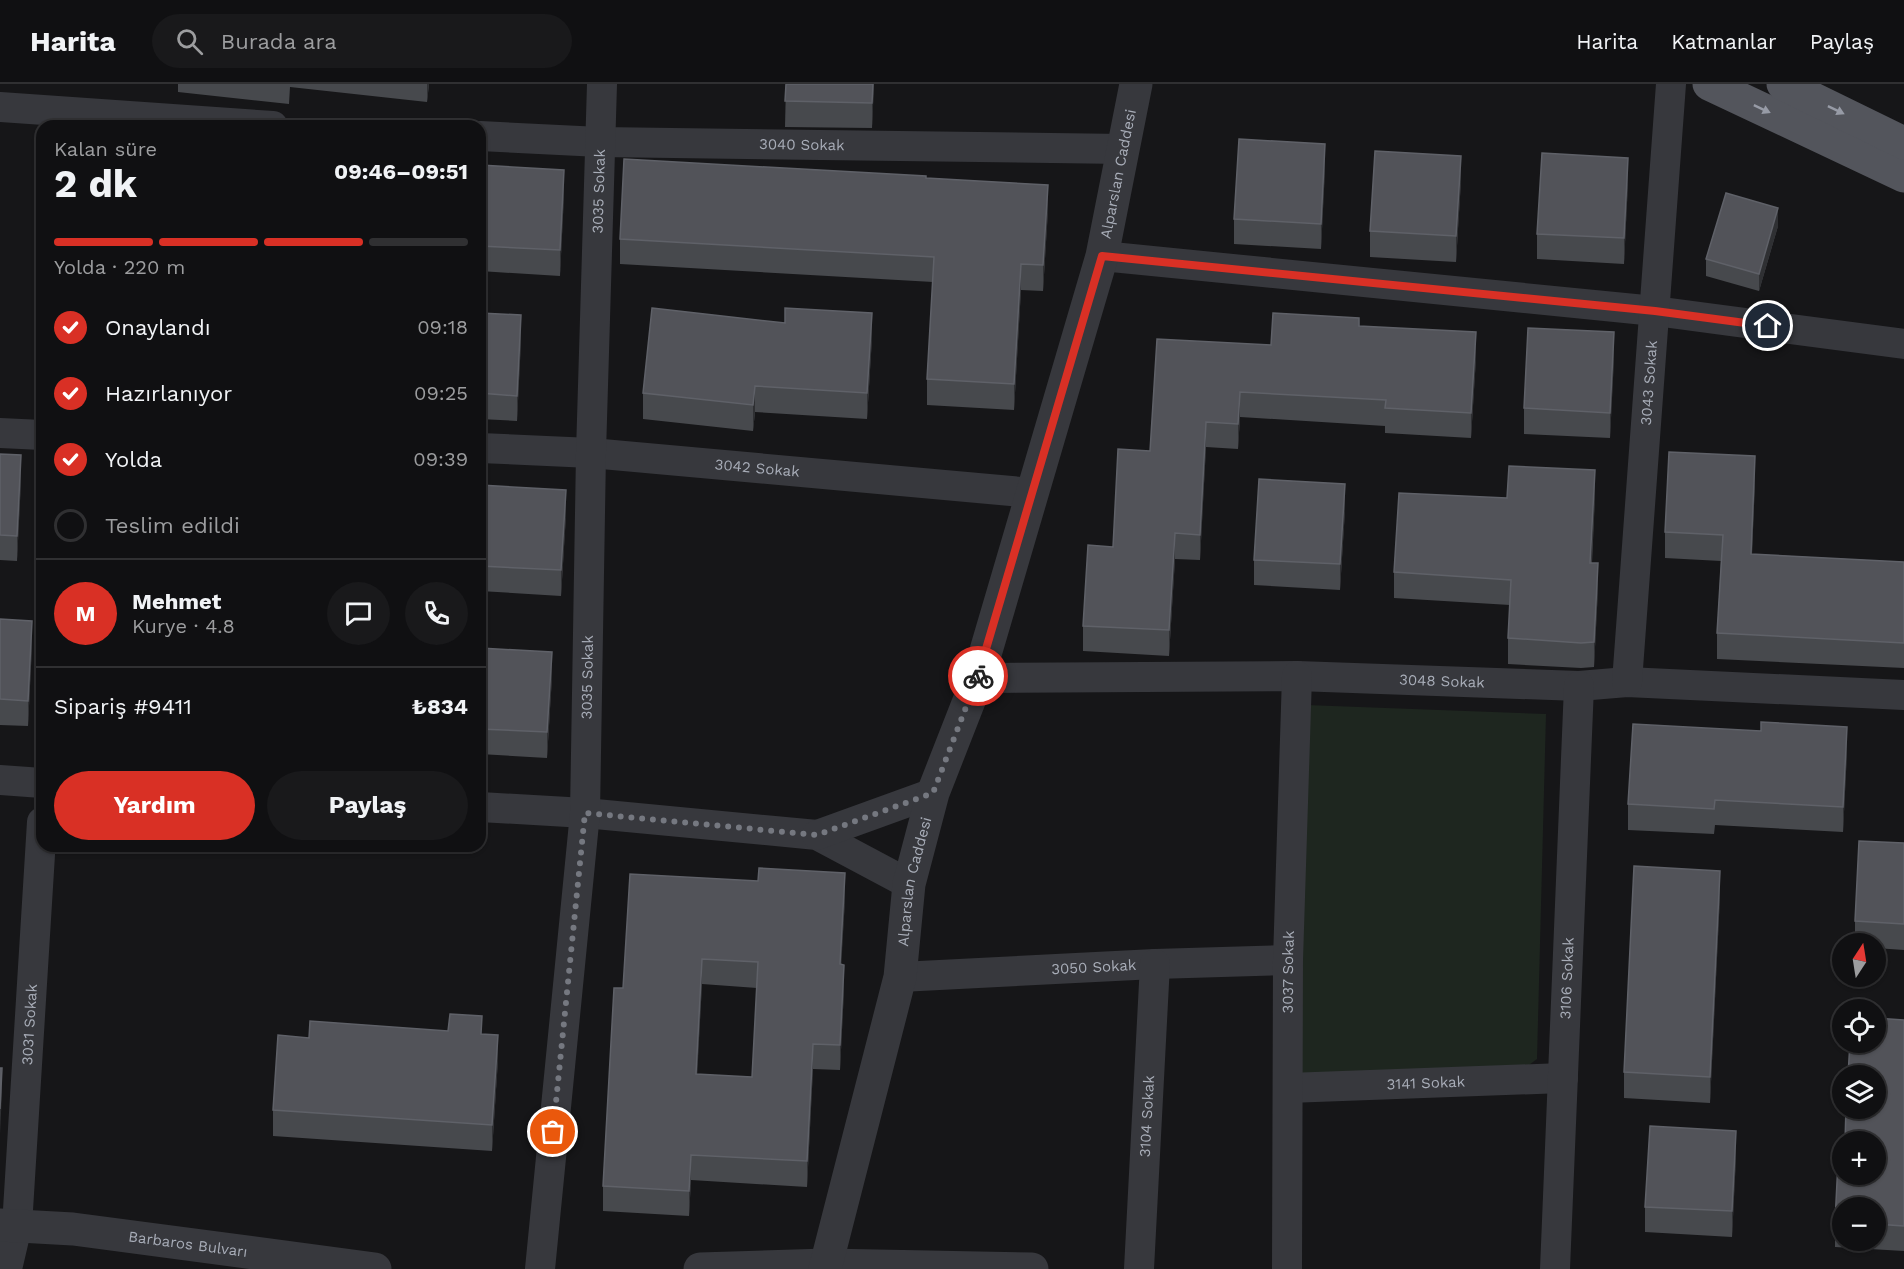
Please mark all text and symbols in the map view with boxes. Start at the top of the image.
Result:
search box [152,14,572,68]
text: Harita [30,25,116,58]
icon: search [173,25,206,58]
text: Burada ara [221,29,337,54]
text: Harita [1576,29,1638,54]
text: Katmanlar [1671,29,1777,54]
text: Paylaş [1810,29,1874,54]
one-way arrow [1754,104,1771,113]
one-way arrow [1827,105,1844,114]
street label: Alparslan Caddesi [1097,108,1140,240]
street label: 3040 Sokak [759,135,845,154]
text: Kalan süre [54,137,157,161]
street label: 3035 Sokak [589,148,609,234]
text: 09:46–09:51 [334,159,468,184]
text: 2 dk [54,161,137,206]
text: Yolda · 220 m [54,255,185,279]
pin [1742,300,1793,351]
icon: home [1751,309,1784,342]
icon: check [54,311,87,344]
text: Onaylandı [105,315,211,340]
text: 09:18 [417,315,468,339]
street label: 3043 Sokak [1637,339,1661,426]
icon: check [54,377,87,410]
text: Hazırlanıyor [105,381,232,406]
text: 09:25 [414,381,468,405]
icon: check [54,443,87,476]
text: Yolda [105,447,162,472]
text: 09:39 [413,447,468,471]
street label: 3042 Sokak [714,455,801,481]
text: Teslim edildi [105,513,240,538]
button: chat [327,582,390,645]
button: phone [405,582,468,645]
text: Mehmet [132,589,221,614]
text: M [75,601,96,626]
text: Kurye · 4.8 [132,614,235,638]
street label: 3035 Sokak [578,634,597,720]
courier [948,646,1008,706]
icon: bike [962,660,995,693]
street label: 3048 Sokak [1399,671,1486,692]
text: Sipariş #9411 [54,694,192,719]
text: ₺834 [412,694,468,719]
button: Yardım [54,771,255,840]
button: Paylaş [267,771,468,840]
street label: Alparslan Caddesi [894,815,935,947]
street label: 3037 Sokak [1279,930,1298,1014]
north arrow [1832,933,1886,987]
map controls [1832,933,1886,1251]
street label: 3106 Sokak [1556,936,1578,1020]
street label: 3050 Sokak [1051,956,1137,978]
street label: 3031 Sokak [18,983,41,1066]
button: locate [1832,999,1886,1053]
button: layers [1832,1065,1886,1119]
street label: 3141 Sokak [1386,1073,1466,1093]
street label: 3104 Sokak [1136,1074,1158,1158]
pin [527,1106,578,1157]
icon: bag [536,1115,569,1148]
button: + [1832,1131,1886,1185]
button: − [1832,1197,1886,1251]
street label: Barbaros Bulvarı [127,1227,248,1261]

